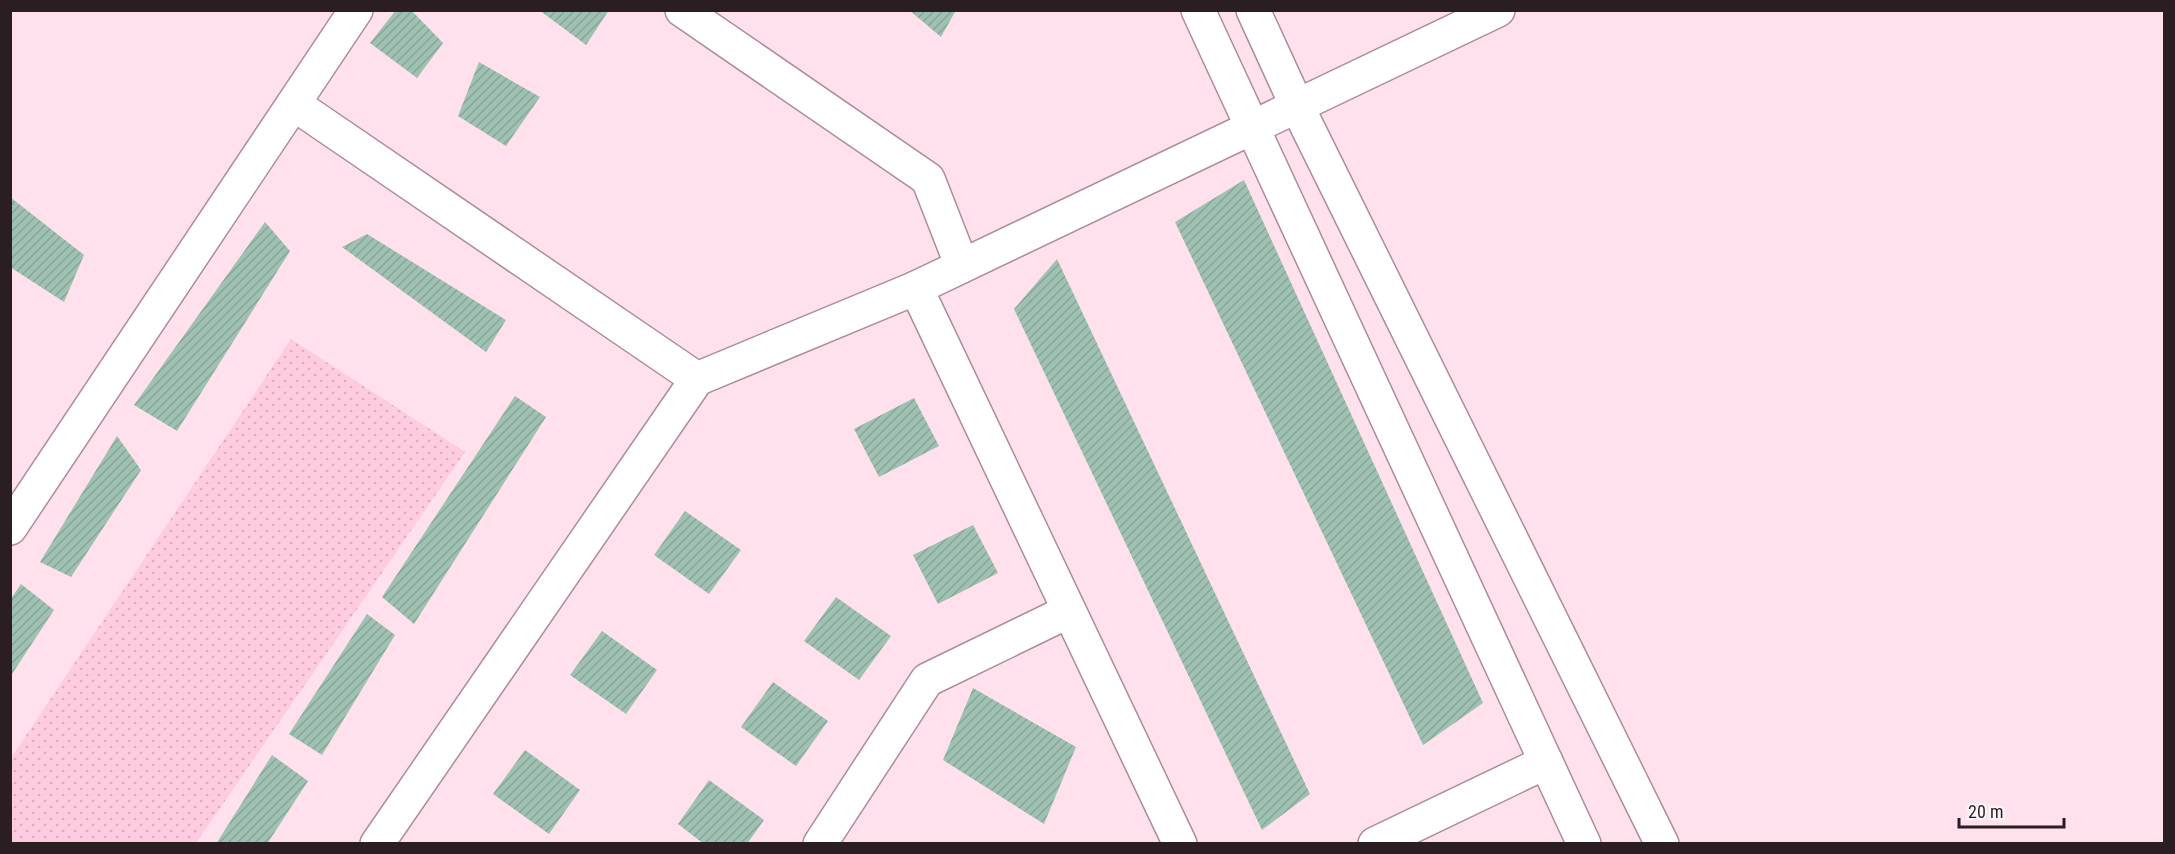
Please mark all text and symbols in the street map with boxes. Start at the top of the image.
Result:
scale bar [1959,791,2064,829]
text: 20 m [1968,801,2003,822]

